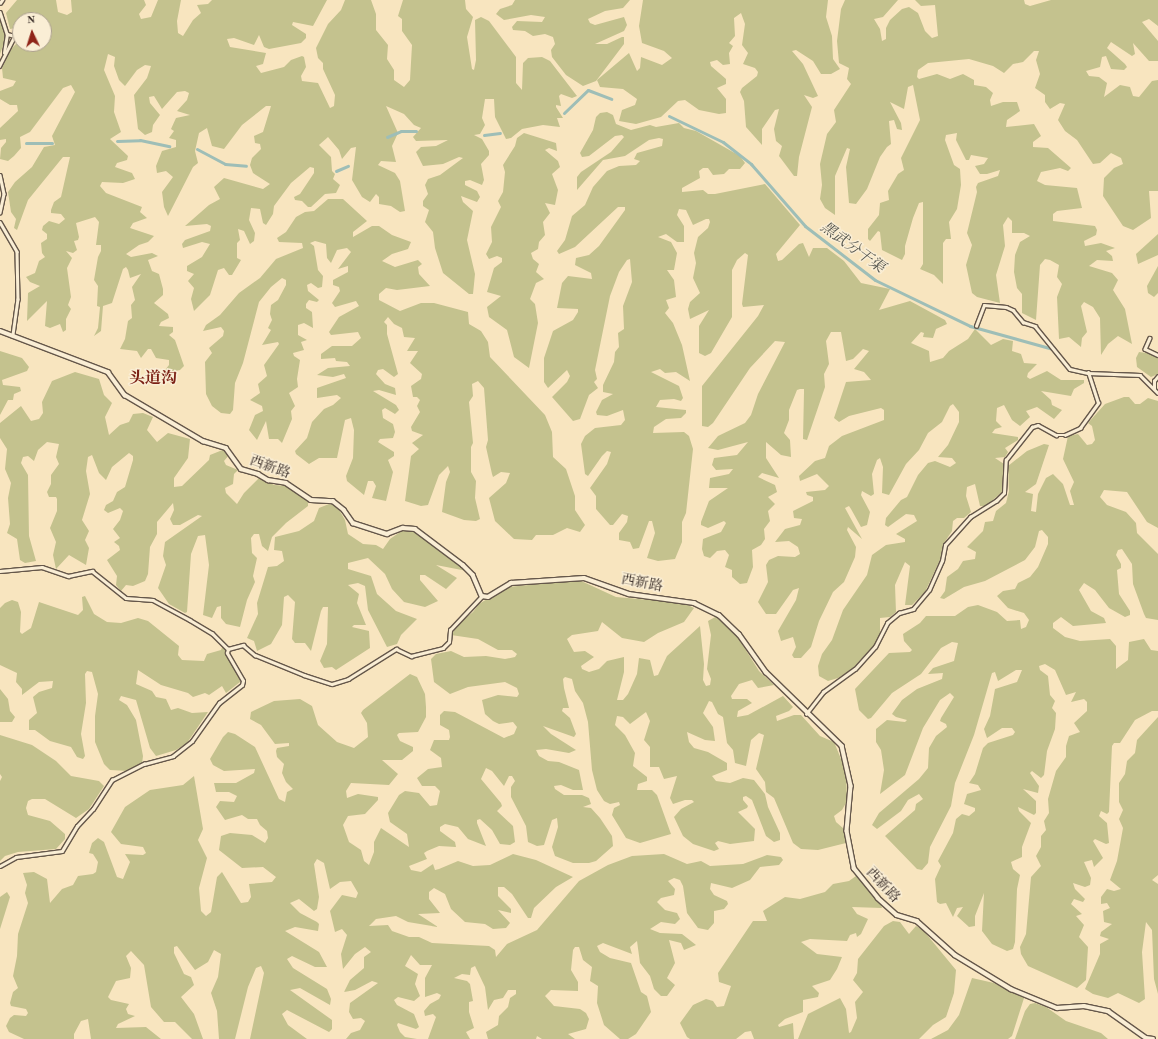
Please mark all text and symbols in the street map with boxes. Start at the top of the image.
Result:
north arrow [12,12,52,52]
text: N [27,15,36,26]
water label: 黑武分干渠 [816,219,888,277]
district label: 头道沟 [129,369,177,389]
street label: 西新路 [247,452,293,482]
street label: 西新路 [620,571,664,595]
street label: 西新路 [863,864,903,906]

